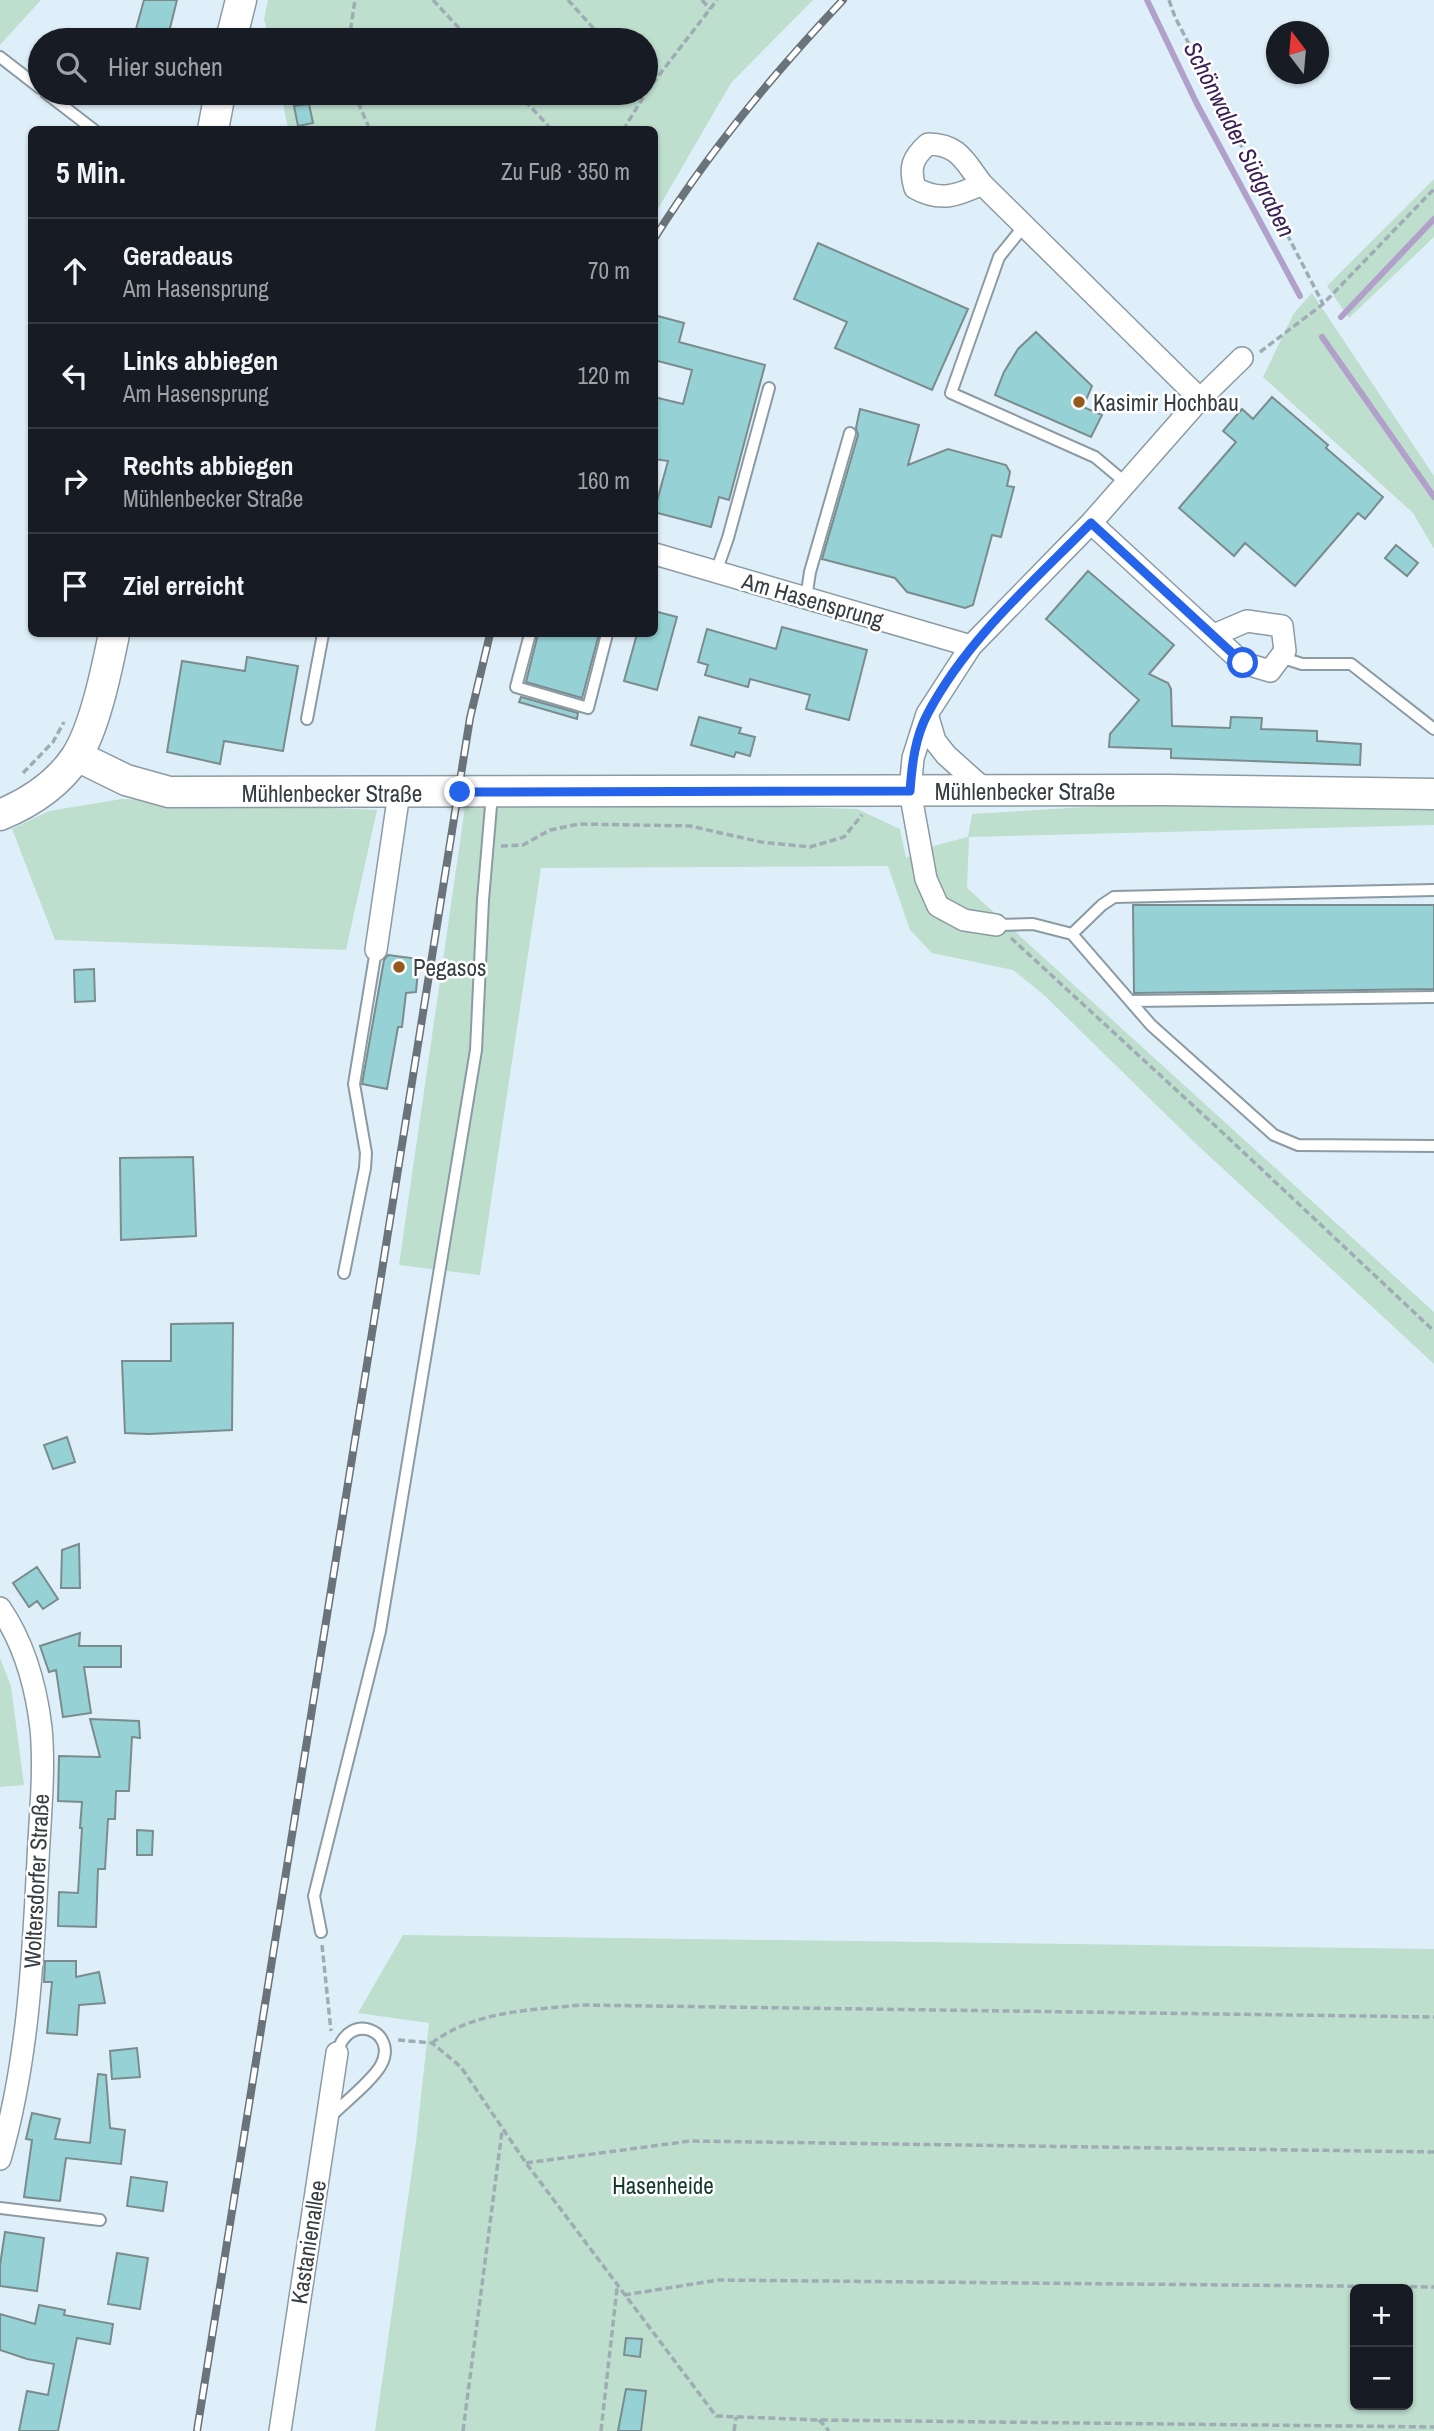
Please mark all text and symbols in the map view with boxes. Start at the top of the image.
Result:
north arrow [1266,21,1329,84]
search box [28,28,658,105]
water label: Schönwalder Südgraben [1177,36,1303,242]
icon: search [52,48,90,86]
text: Hier suchen [108,49,223,84]
text: 5 Min. [56,152,126,192]
text: Zu Fuß · 350 m [501,156,630,187]
text: Geradeaus [123,238,233,273]
icon: ahead [56,252,94,290]
text: 70 m [588,255,630,286]
text: Am Hasensprung [123,273,269,304]
text: Links abbiegen [123,343,278,378]
icon: left [56,357,94,395]
text: 120 m [578,360,630,391]
text: Am Hasensprung [123,378,269,409]
place label: Kasimir Hochbau [1093,387,1239,418]
marker: Kasimir Hochbau [1071,394,1087,410]
text: Rechts abbiegen [123,448,294,483]
icon: right [56,462,94,500]
text: 160 m [578,465,630,496]
text: Mühlenbecker Straße [123,483,303,514]
street label: Am Hasensprung [738,565,888,635]
icon: arrive [56,567,94,605]
text: Ziel erreicht [123,568,244,603]
route start [1227,647,1258,678]
route end [444,776,475,807]
street label: Mühlenbecker Straße [935,776,1115,807]
street label: Mühlenbecker Straße [242,778,422,809]
place label: Pegasos [413,952,486,983]
marker: Pegasos [391,959,407,975]
street label: Woltersdorfer Straße [16,1793,56,1969]
park label: Hasenheide [612,2170,714,2201]
street label: Kastanienallee [283,2178,333,2306]
map controls [1350,2284,1413,2410]
button: + [1350,2284,1413,2347]
button: − [1350,2347,1413,2410]

